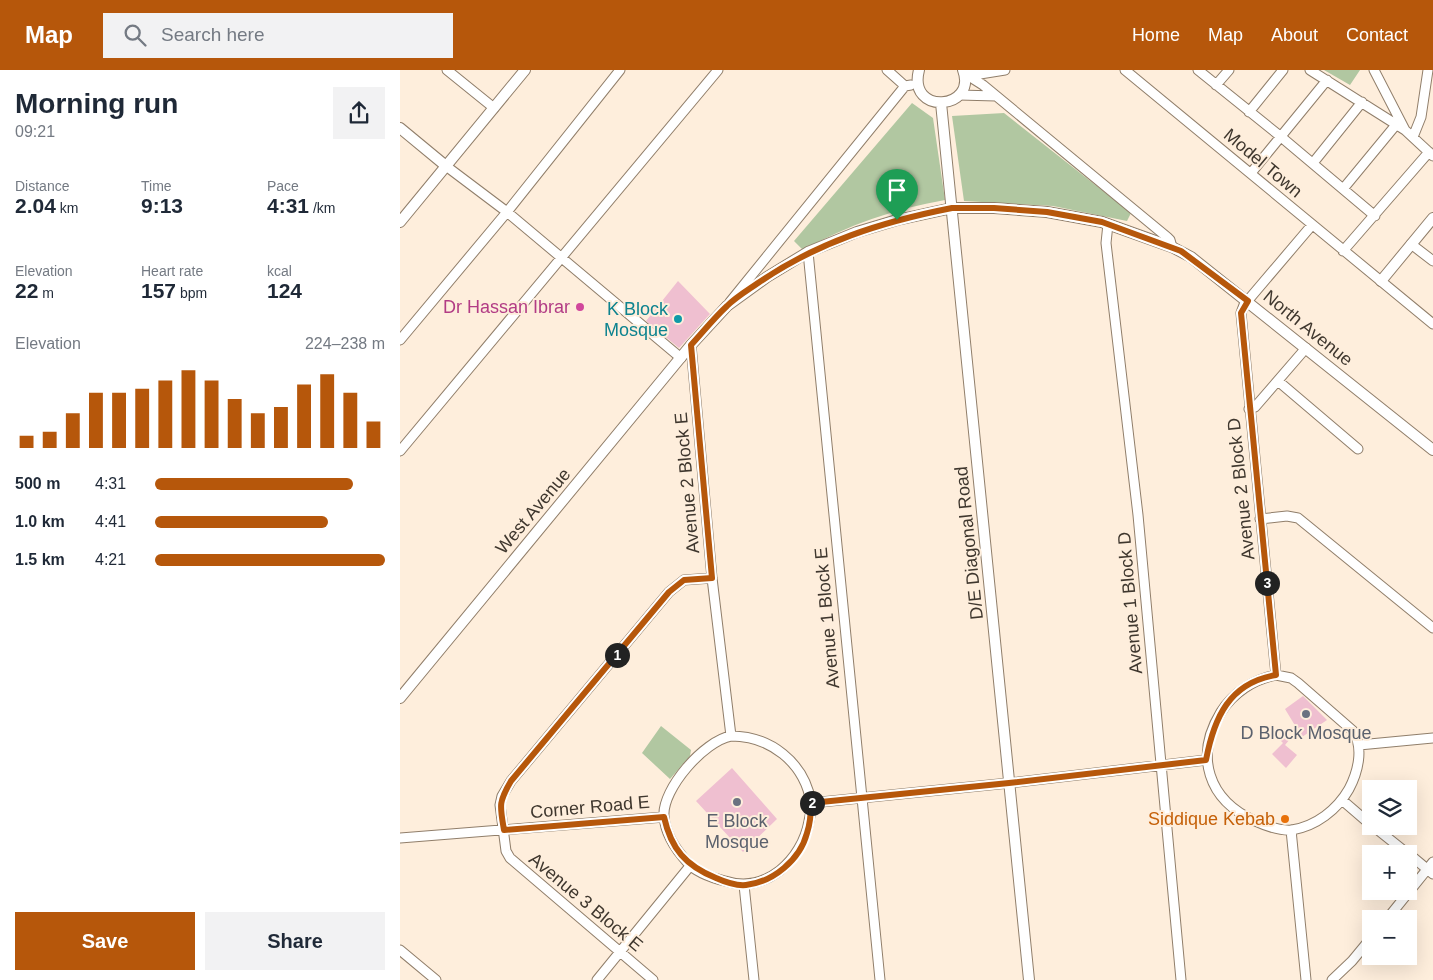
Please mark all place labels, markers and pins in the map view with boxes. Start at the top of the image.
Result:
pin [876,169,918,220]
place label: Dr Hassan Ibrar [443,297,570,317]
place label: K Block Mosque [604,299,669,340]
marker: Dr Hassan Ibrar [574,301,586,313]
marker: K Block Mosque [672,313,684,325]
pin: 3 [1254,570,1280,596]
pin: 1 [604,642,630,668]
marker: D Block Mosque [1300,708,1312,720]
place label: D Block Mosque [1240,723,1372,743]
pin: 2 [800,790,824,816]
marker: E Block Mosque [731,796,743,808]
place label: Siddique Kebab [1148,809,1275,829]
place label: E Block Mosque [705,811,769,852]
marker: Siddique Kebab [1279,813,1291,825]

